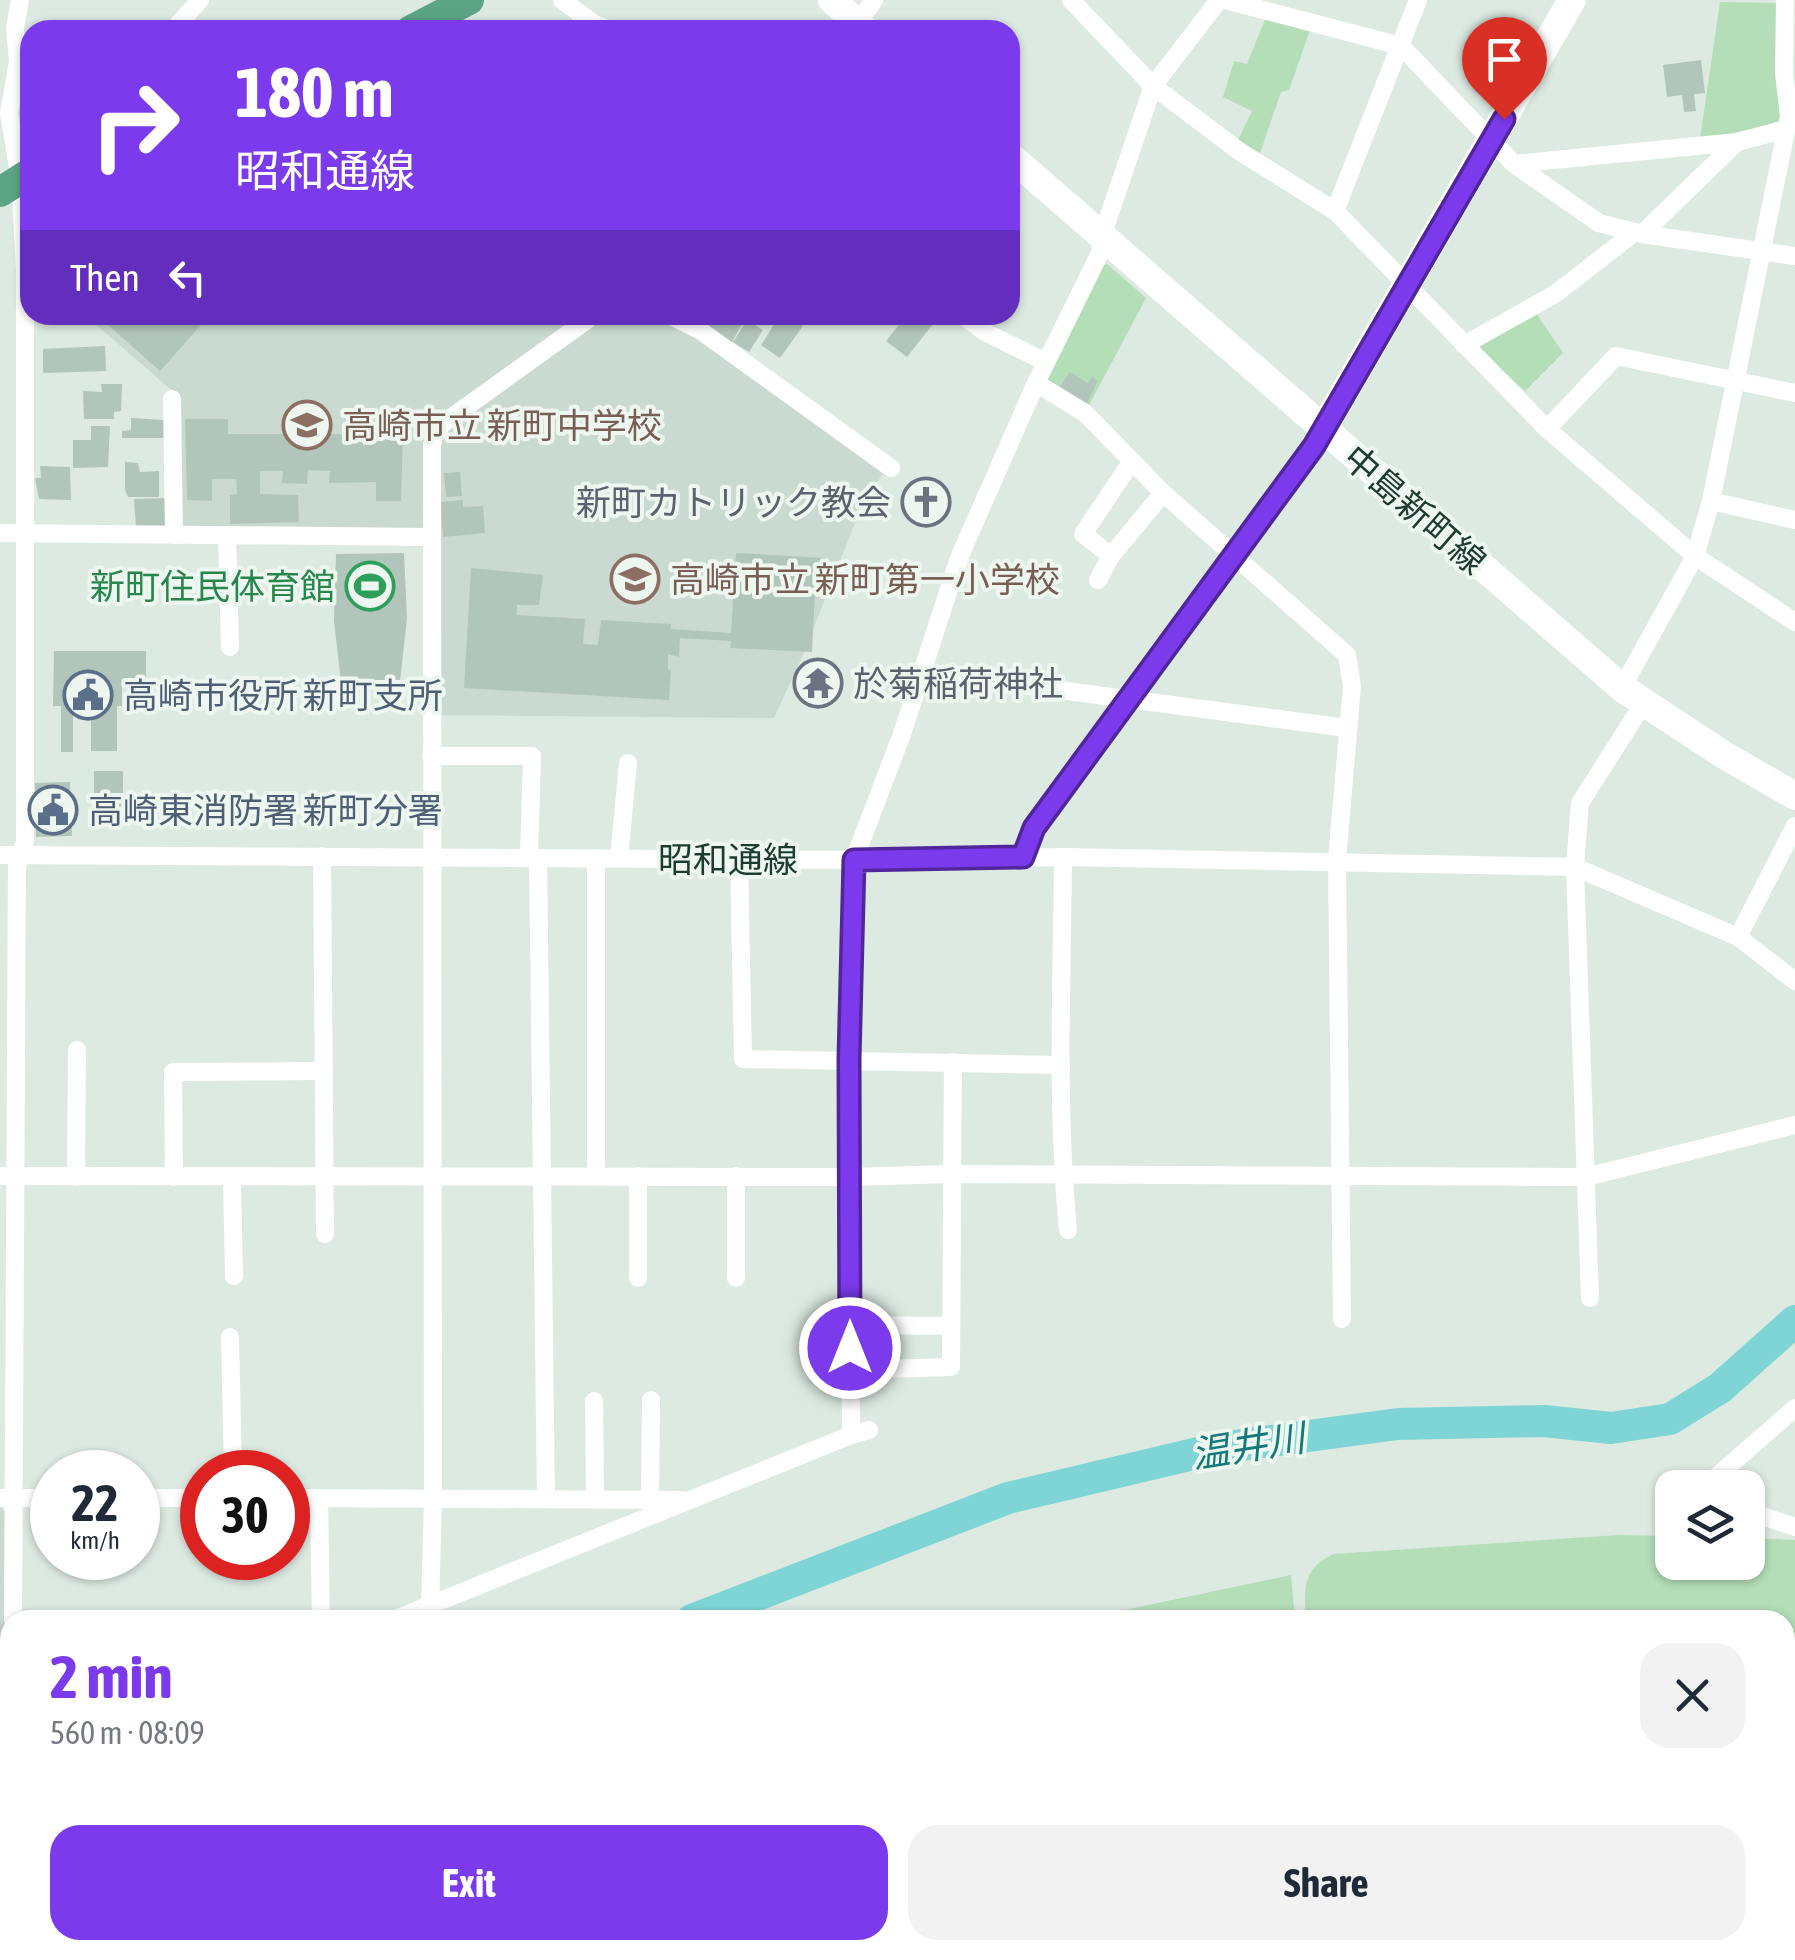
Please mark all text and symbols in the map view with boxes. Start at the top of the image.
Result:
pin [1462,17,1547,120]
icon: arrive [1477,32,1532,87]
text: 180 m [235,52,394,132]
icon: right [70,60,200,190]
text: 昭和通線 [235,145,415,197]
icon: left [160,250,215,305]
text: Then [70,256,140,299]
school or university icon: 高崎市立 新町中学校 [281,399,333,451]
place label: 高崎市立 新町中学校 [342,405,662,445]
street label: 中島新町線 [1336,436,1494,582]
church icon: 新町カトリック教会 [900,476,952,528]
place label: 新町カトリック教会 [576,482,891,522]
school or university icon: 高崎市立 新町第一小学校 [609,553,661,605]
place label: 高崎市立 新町第一小学校 [670,559,1060,599]
sports icon: 新町住民体育館 [344,560,396,612]
place label: 新町住民体育館 [90,566,335,606]
temple icon: 於菊稲荷神社 [792,657,844,709]
place label: 於菊稲荷神社 [853,663,1063,703]
public building icon: 高崎市役所 新町支所 [62,669,114,721]
place label: 高崎市役所 新町支所 [123,675,443,715]
public building icon: 高崎東消防署 新町分署 [27,784,79,836]
place label: 高崎東消防署 新町分署 [88,790,443,830]
street label: 昭和通線 [658,839,798,879]
position arrow [798,1296,902,1400]
water label: 温井川 [1188,1415,1312,1476]
speed limit sign: 30 [180,1450,310,1580]
map controls [1655,1470,1765,1580]
button: layers [1655,1470,1765,1580]
text: 22 [71,1474,118,1532]
text: km/h [70,1526,120,1554]
text: 2 min [50,1642,173,1711]
button: close [1640,1643,1745,1748]
text: 560 m · 08:09 [50,1714,205,1751]
button: Exit [50,1825,888,1940]
button: Share [908,1825,1745,1940]

